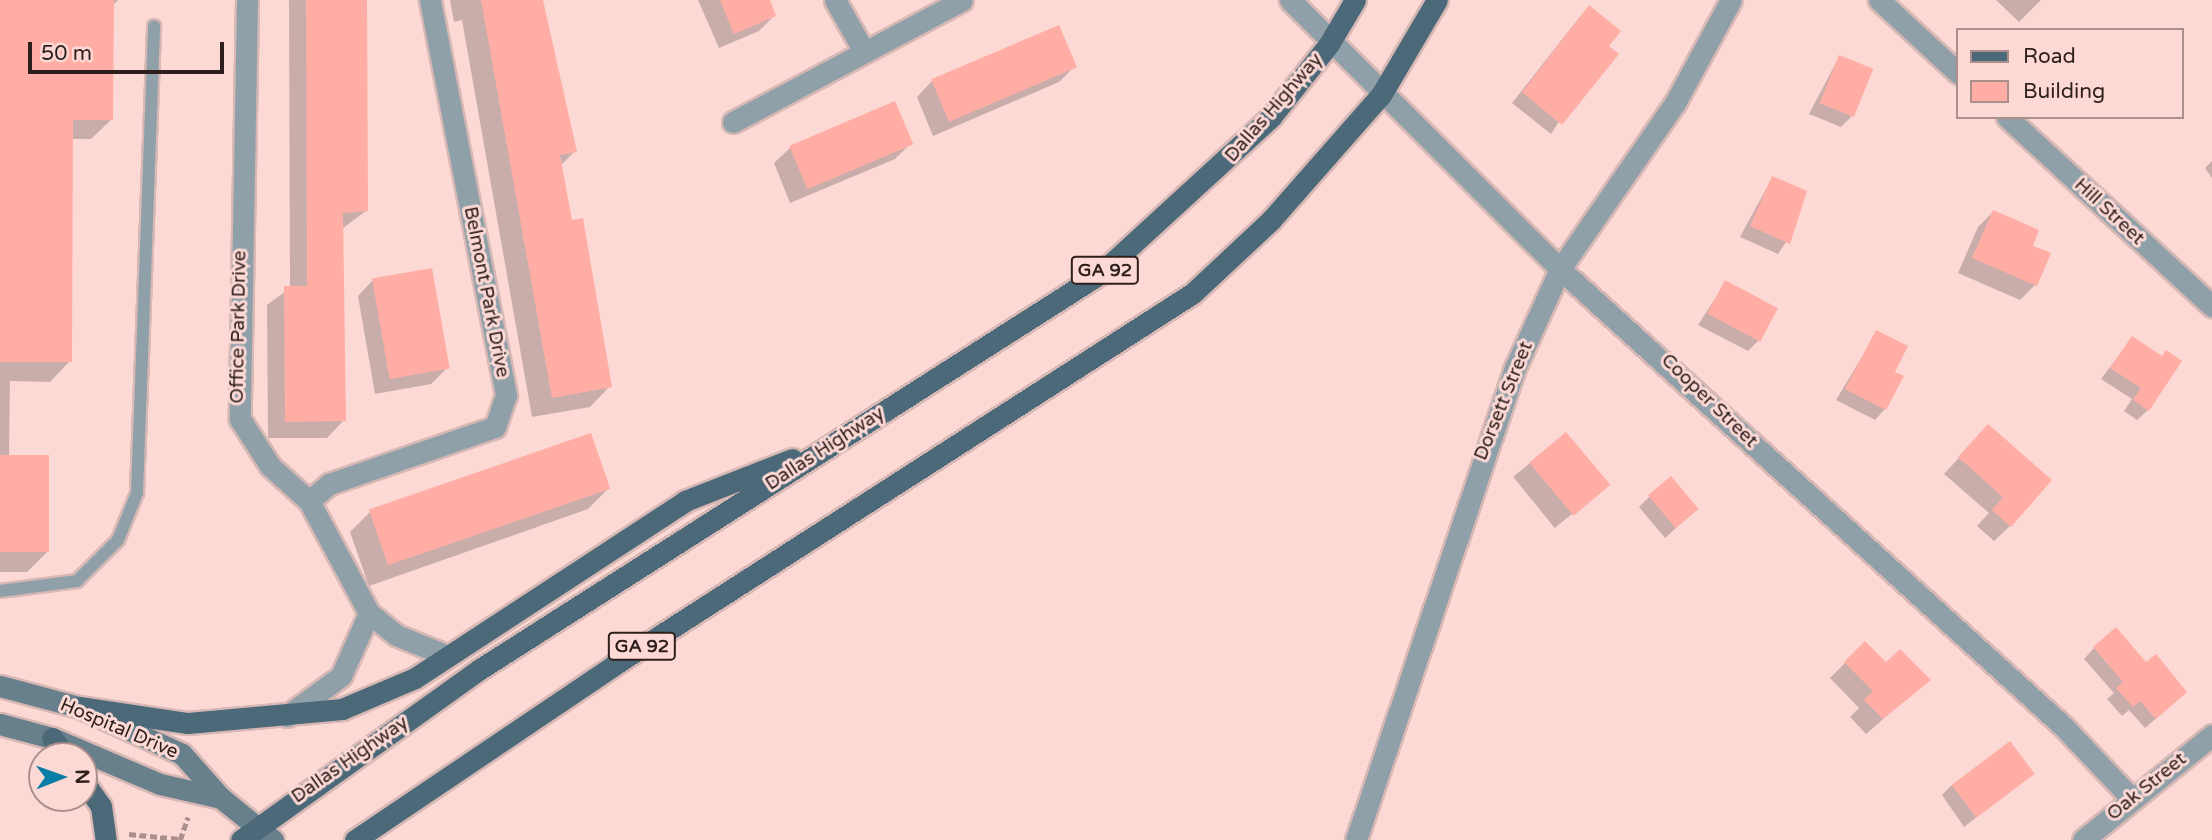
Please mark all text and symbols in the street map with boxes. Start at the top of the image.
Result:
scale bar [32,28,228,72]
legend [1956,28,2184,119]
text: 50 m [41,41,92,66]
text: Road [2023,44,2076,69]
street label: Dallas Highway [1220,49,1328,167]
text: Building [2023,79,2105,104]
street label: Hill Street [2069,174,2149,250]
street label: Belmont Park Drive [458,205,514,379]
street label: Office Park Drive [226,250,252,404]
road number: GA 92 [1070,256,1140,284]
street label: Dorsett Street [1470,338,1538,464]
street label: Cooper Street [1656,349,1762,453]
street label: Dallas Highway [761,402,889,496]
road number: GA 92 [607,632,677,660]
street label: Hospital Drive [57,694,181,764]
street label: Dallas Highway [287,711,413,809]
north arrow [28,742,98,812]
street label: Oak Street [2103,748,2191,826]
text: N [71,769,93,784]

